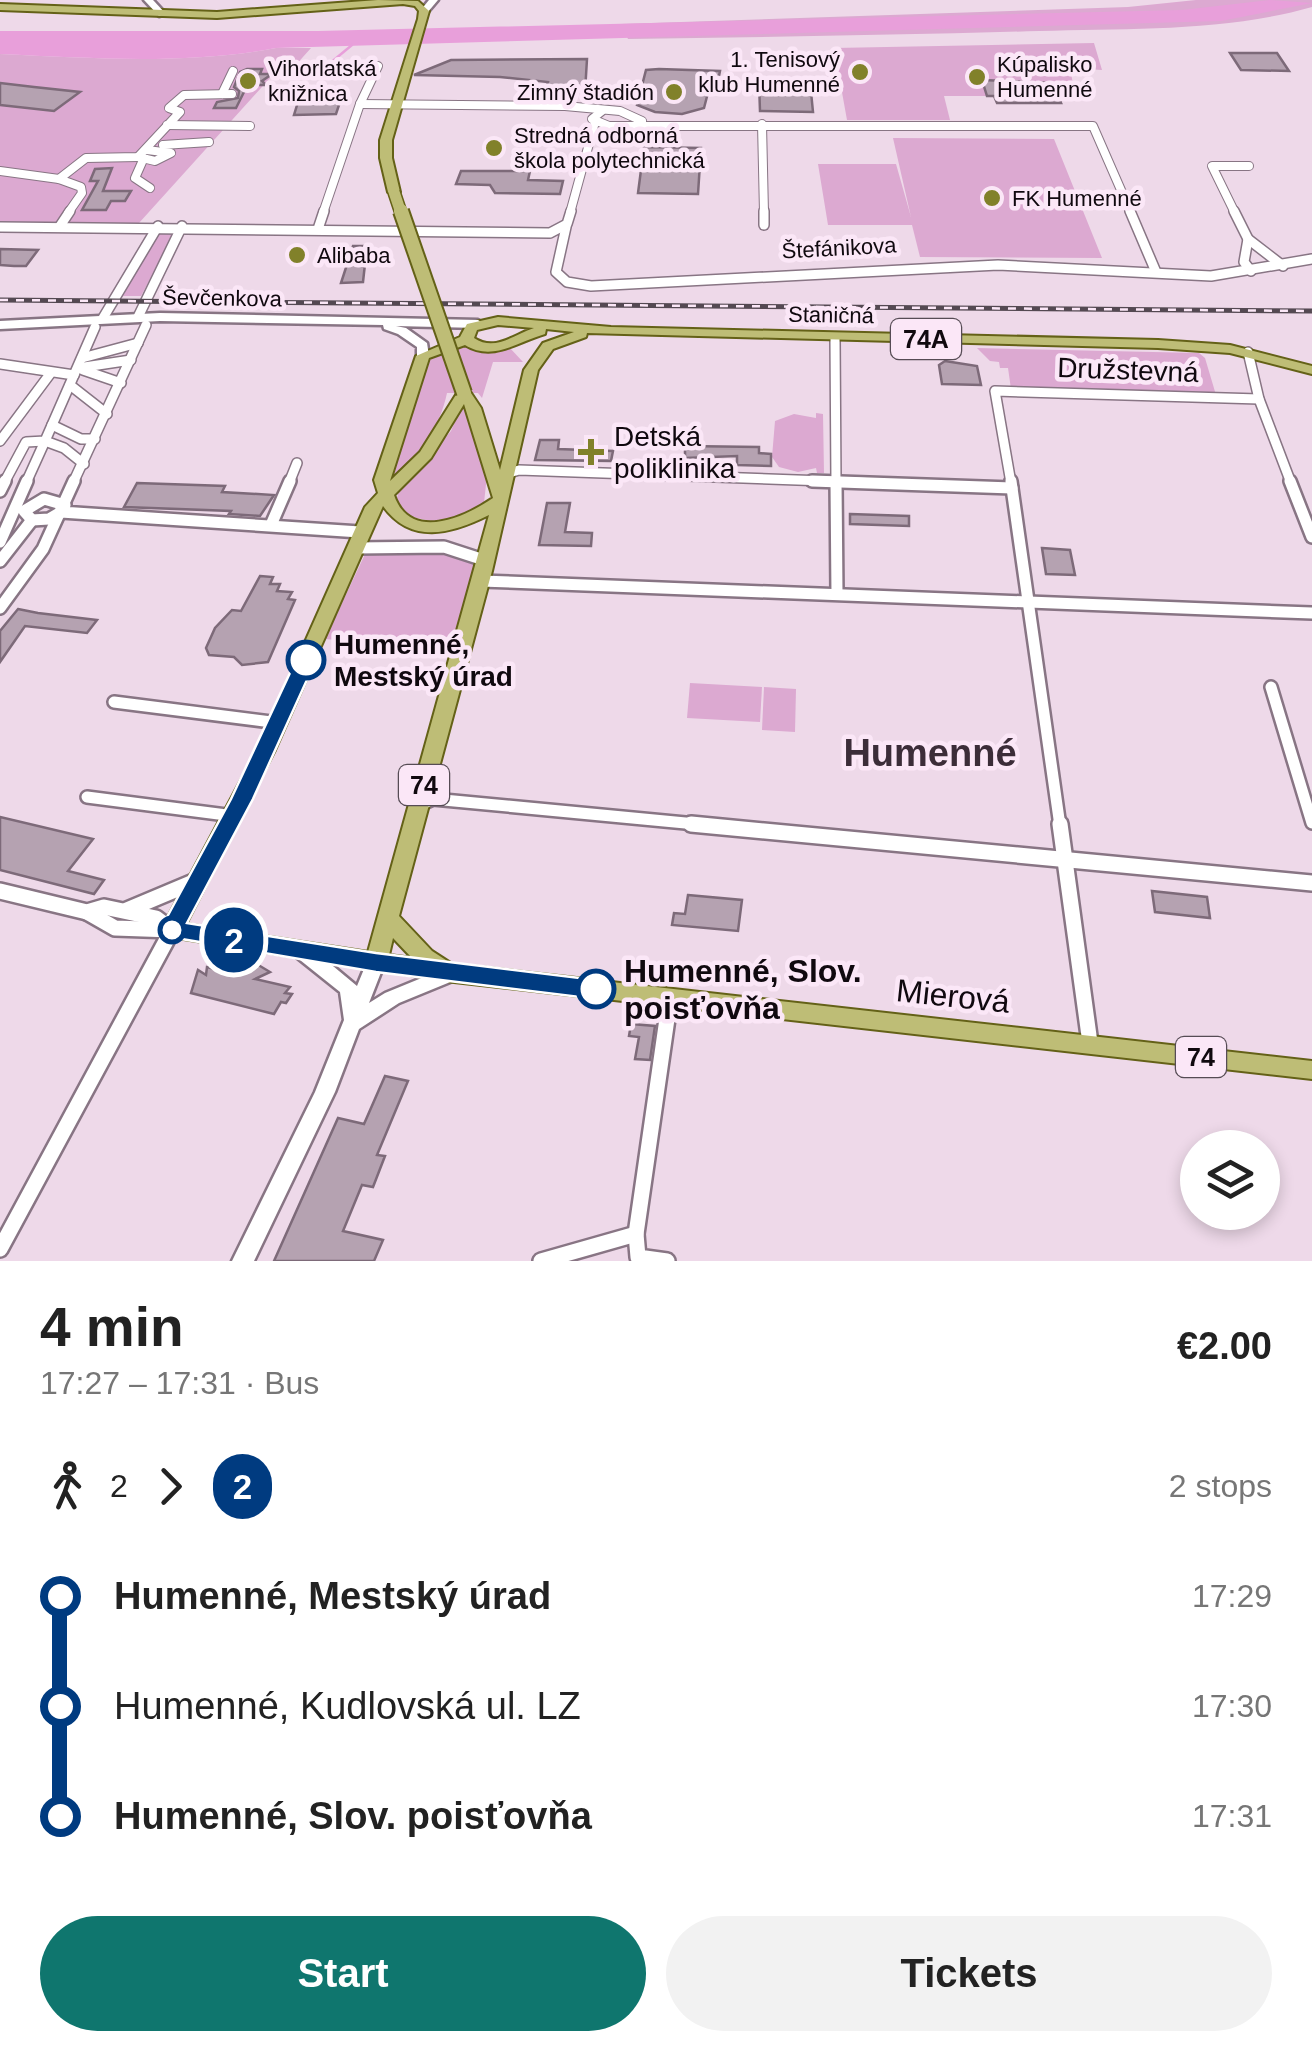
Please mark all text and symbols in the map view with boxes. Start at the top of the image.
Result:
place label: 1. Tenisový klub Humenné [698,47,840,97]
place label: Kúpalisko Humenné [997,52,1092,102]
place label: Vihorlatská knižnica [268,56,377,106]
marker: 1. Tenisový klub Humenné [849,61,871,83]
marker: Kúpalisko Humenné [966,66,988,88]
marker: Vihorlatská knižnica [237,70,259,92]
place label: Zimný štadión [517,80,654,105]
marker: Zimný štadión [663,81,685,103]
place label: Stredná odborná škola polytechnická [514,123,706,173]
marker: Stredná odborná škola polytechnická [483,137,505,159]
place label: FK Humenné [1012,186,1142,211]
marker: FK Humenné [981,187,1003,209]
street label: Štefánikova [781,232,898,263]
place label: Alibaba [317,243,391,268]
marker: Alibaba [286,244,308,266]
street label: Ševčenkova [162,284,283,312]
street label: Staničná [788,302,875,328]
road number: 74A [891,319,961,359]
street label: Družstevná [1057,352,1200,388]
place label: Detská poliklinika [614,421,736,484]
marker: Detská poliklinika [578,439,604,465]
place label: Humenné, Mestský úrad [334,629,513,692]
marker: Humenné, Mestský úrad [287,641,325,679]
district label: Humenné [843,732,1017,774]
road number: 74 [399,765,449,805]
line badge: 2 [202,908,266,972]
unlabelled marker [159,917,185,943]
text: 2 [224,921,244,960]
place label: Humenné, Slov. poisťovňa [624,953,862,1026]
marker: Humenné, Slov. poisťovňa [577,970,615,1008]
street label: Mierová [895,972,1012,1020]
road number: 74 [1176,1037,1226,1077]
map controls [1180,1130,1280,1230]
button: layers [1180,1130,1280,1230]
text: 4 min [40,1296,184,1358]
text: €2.00 [1177,1325,1272,1367]
text: 17:27 – 17:31 · Bus [40,1365,319,1401]
icon: walk [40,1459,95,1514]
icon: forward [143,1459,198,1514]
text: 2 [233,1467,252,1506]
text: 2 [110,1468,128,1504]
text: 2 stops [1169,1468,1272,1504]
text: Humenné, Mestský úrad [114,1575,551,1617]
text: 17:29 [1192,1578,1272,1614]
text: Humenné, Kudlovská ul. LZ [114,1685,581,1727]
text: 17:30 [1192,1688,1272,1724]
text: Humenné, Slov. poisťovňa [114,1795,592,1837]
text: 17:31 [1192,1798,1272,1834]
button: Start [40,1916,646,2031]
button: Tickets [666,1916,1272,2031]

